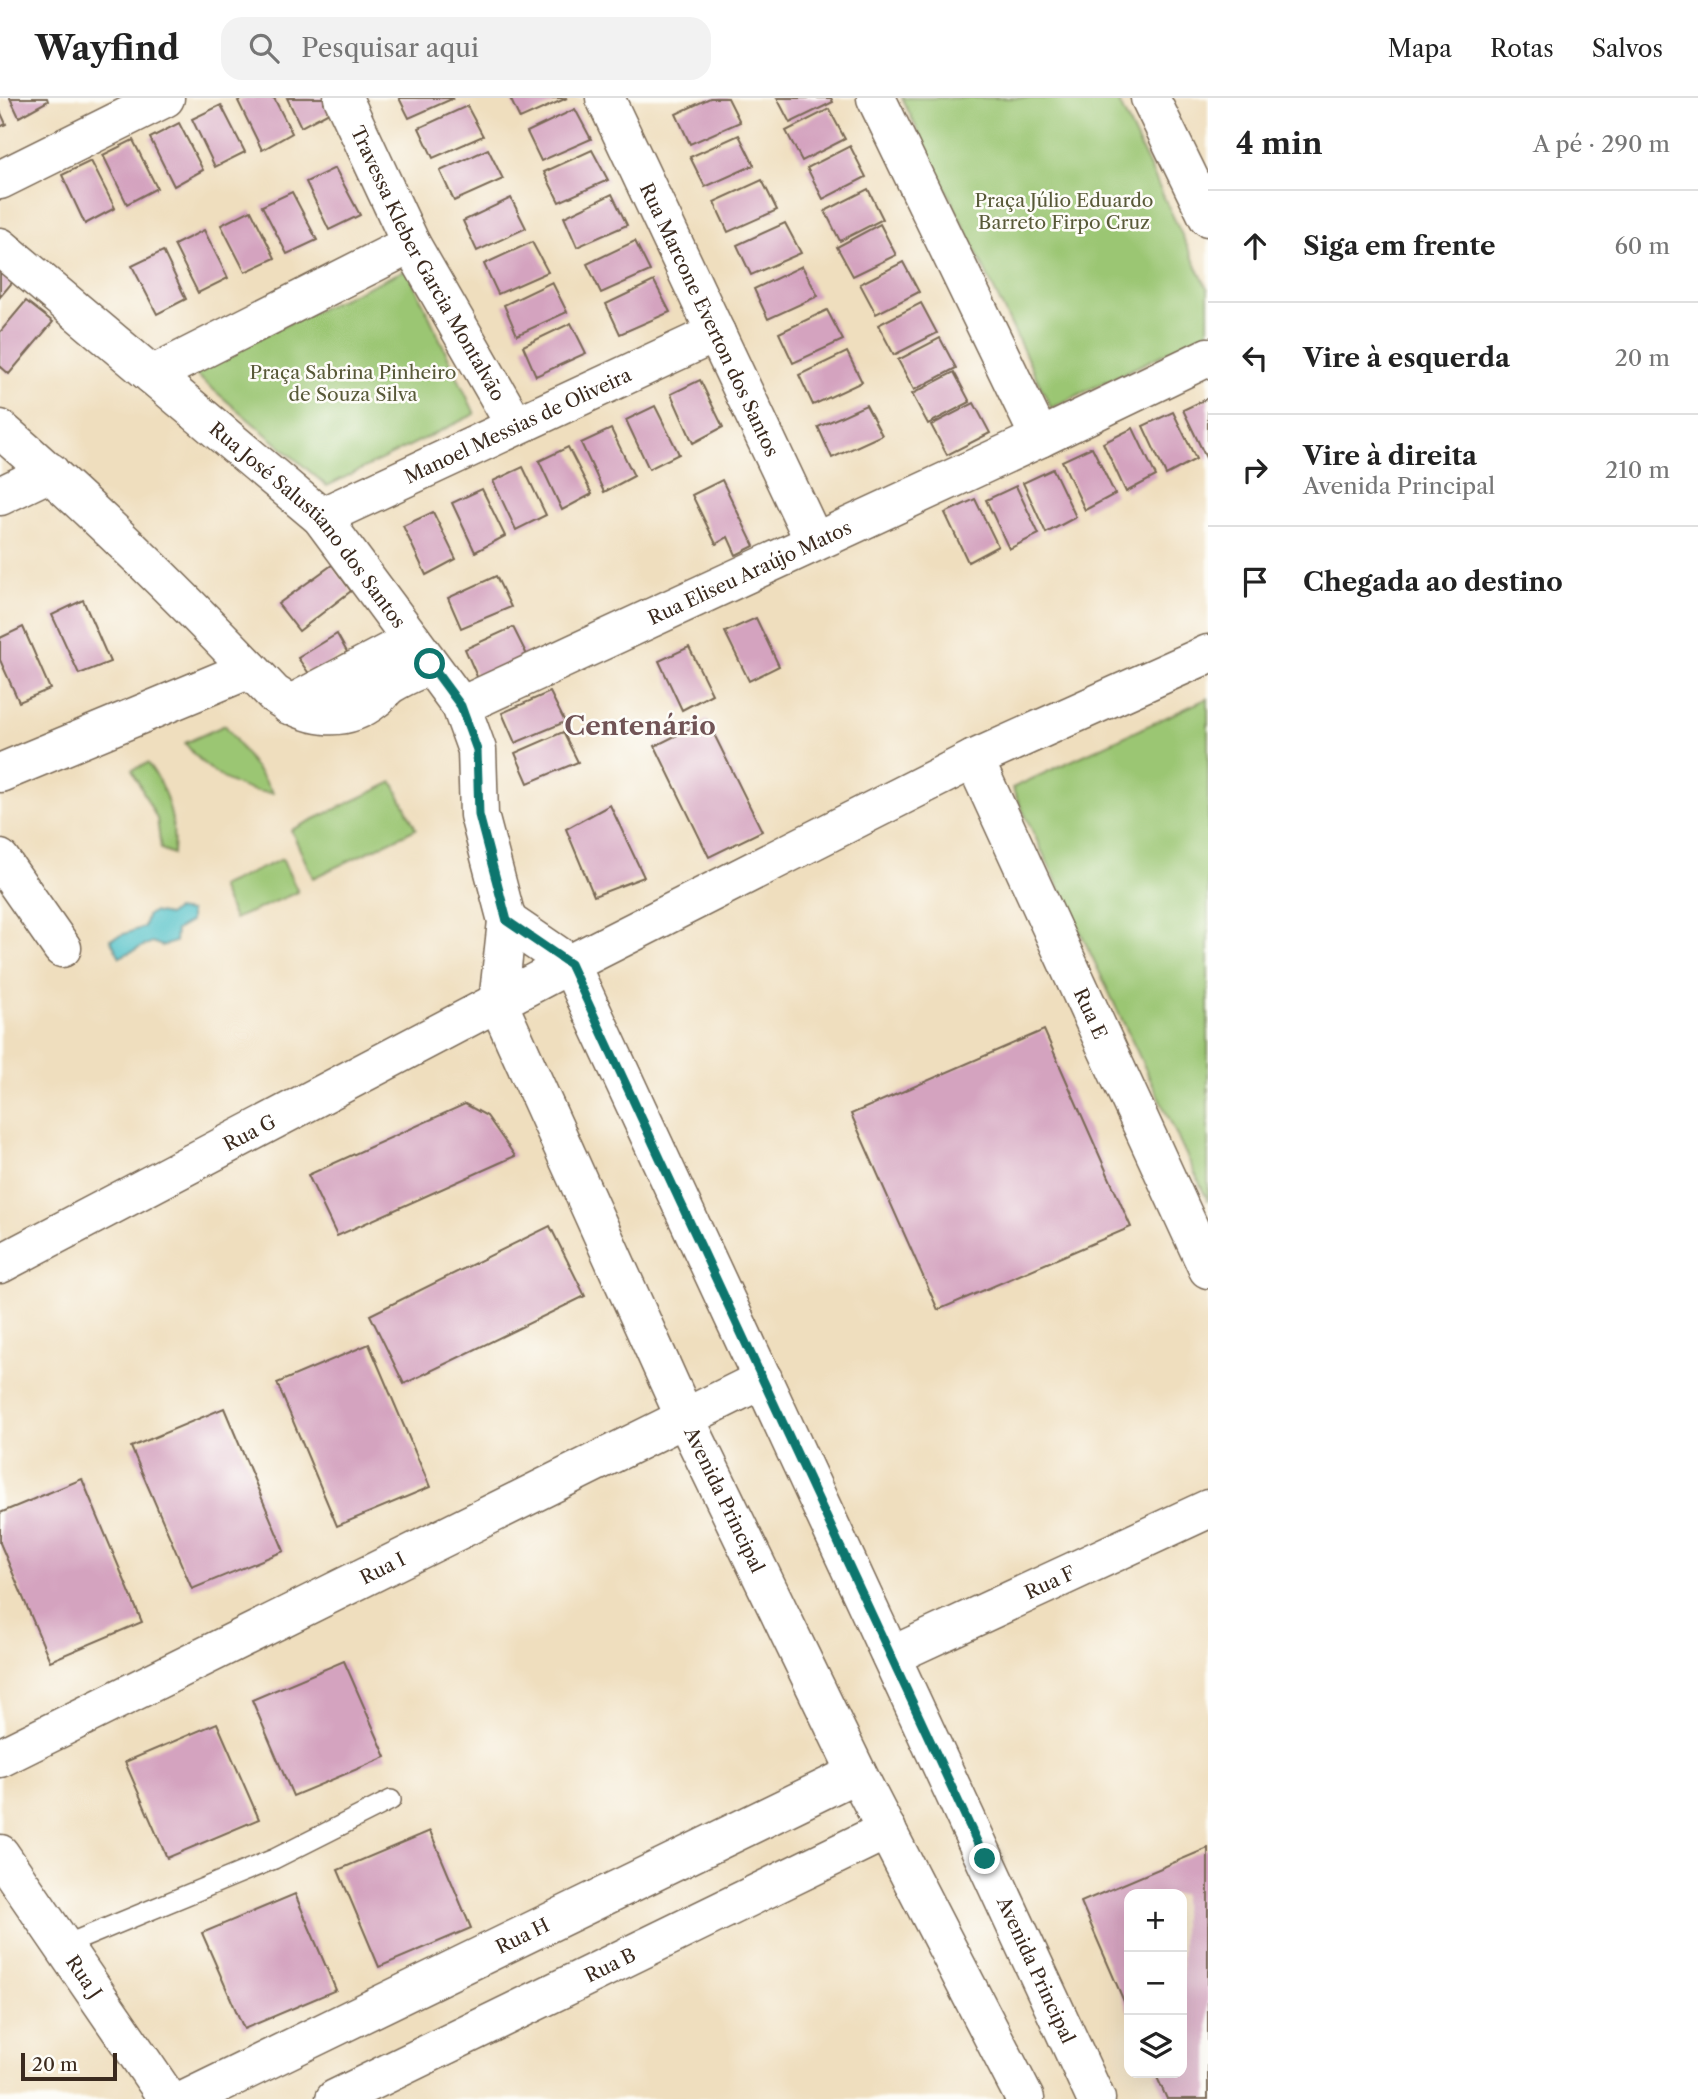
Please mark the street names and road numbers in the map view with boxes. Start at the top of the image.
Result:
street label: Travessa Kleber Garcia Montalvão [346,122,510,405]
street label: Rua Marcone Everton dos Santos [635,179,784,460]
street label: Manoel Messias de Oliveira [401,363,635,488]
street label: Rua José Salustiano dos Santos [205,417,411,632]
street label: Rua Eliseu Araújo Matos [644,516,855,629]
street label: Rua E [1069,984,1112,1043]
street label: Rua G [220,1109,280,1156]
street label: Avenida Principal [679,1422,770,1577]
street label: Rua I [356,1547,409,1589]
street label: Rua F [1021,1561,1079,1604]
street label: Avenida Principal [992,1892,1080,2047]
street label: Rua H [492,1913,553,1959]
street label: Rua B [581,1943,639,1987]
street label: Rua J [61,1951,107,2003]

